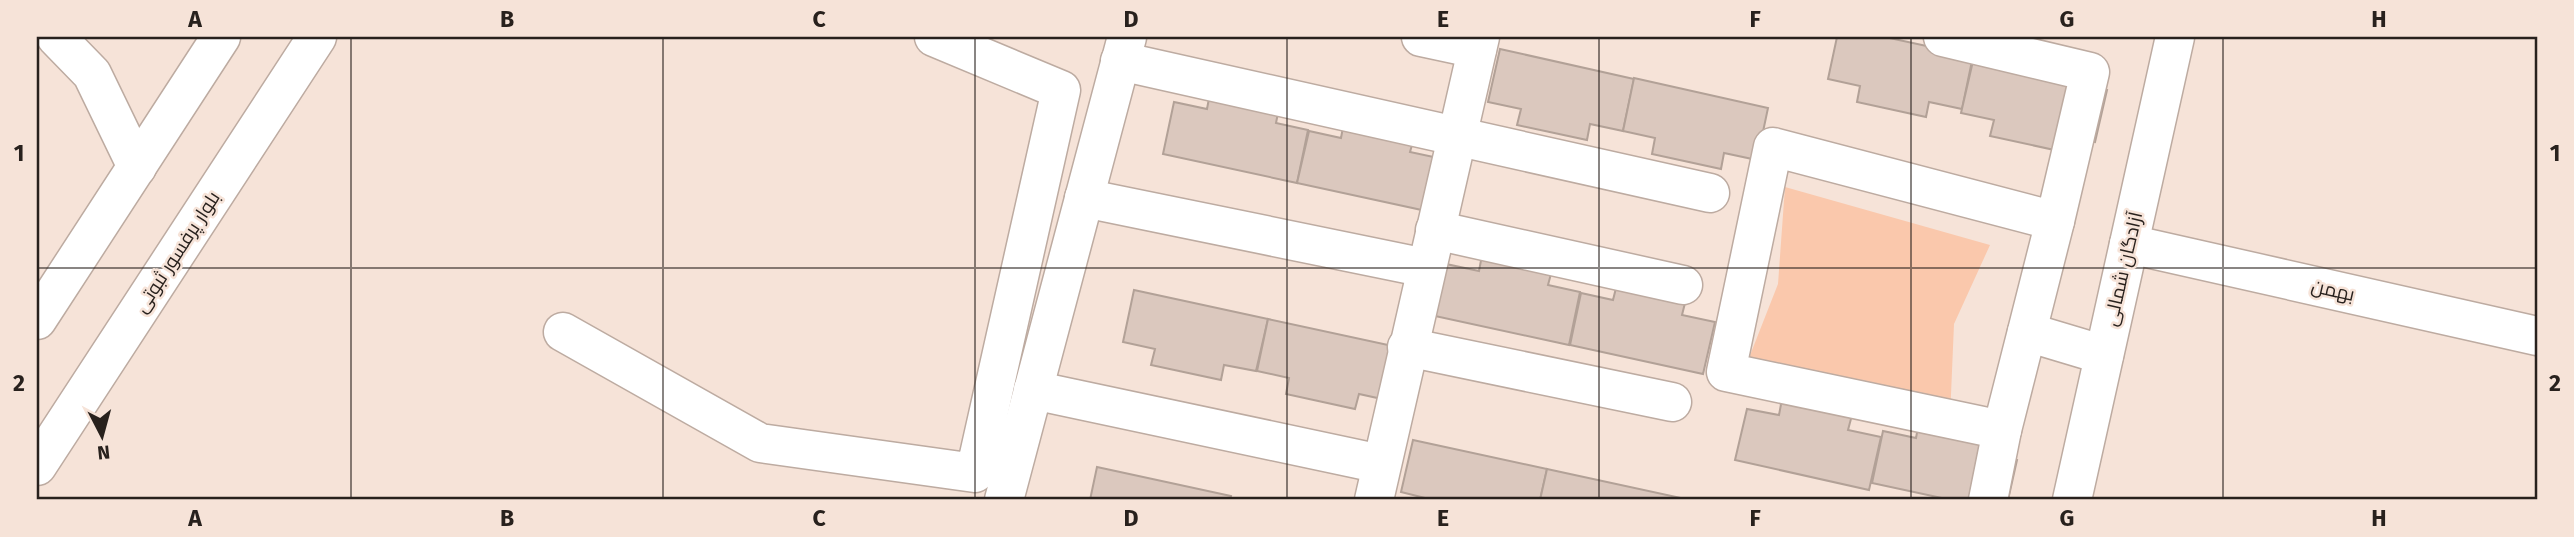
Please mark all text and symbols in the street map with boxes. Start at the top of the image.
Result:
text: A [187,5,202,33]
text: B [500,5,514,33]
text: C [812,5,826,33]
text: D [1124,5,1139,33]
text: E [1437,5,1449,33]
text: F [1749,5,1761,33]
text: G [2060,5,2074,33]
text: H [2371,5,2387,33]
text: 1 [14,139,24,167]
text: 1 [2550,139,2560,167]
street label: بلوار پرفسور ثبوتی [129,187,226,318]
street label: آزادگان شمالی [2099,210,2147,328]
street label: بهمن [2309,274,2357,306]
text: 2 [13,369,25,397]
text: 2 [2549,369,2561,397]
north arrow [66,400,136,470]
text: N [96,440,111,465]
text: A [187,504,202,532]
text: B [500,504,514,532]
text: C [812,504,826,532]
text: D [1124,504,1139,532]
text: E [1437,504,1449,532]
text: F [1749,504,1761,532]
text: G [2060,504,2074,532]
text: H [2371,504,2387,532]

